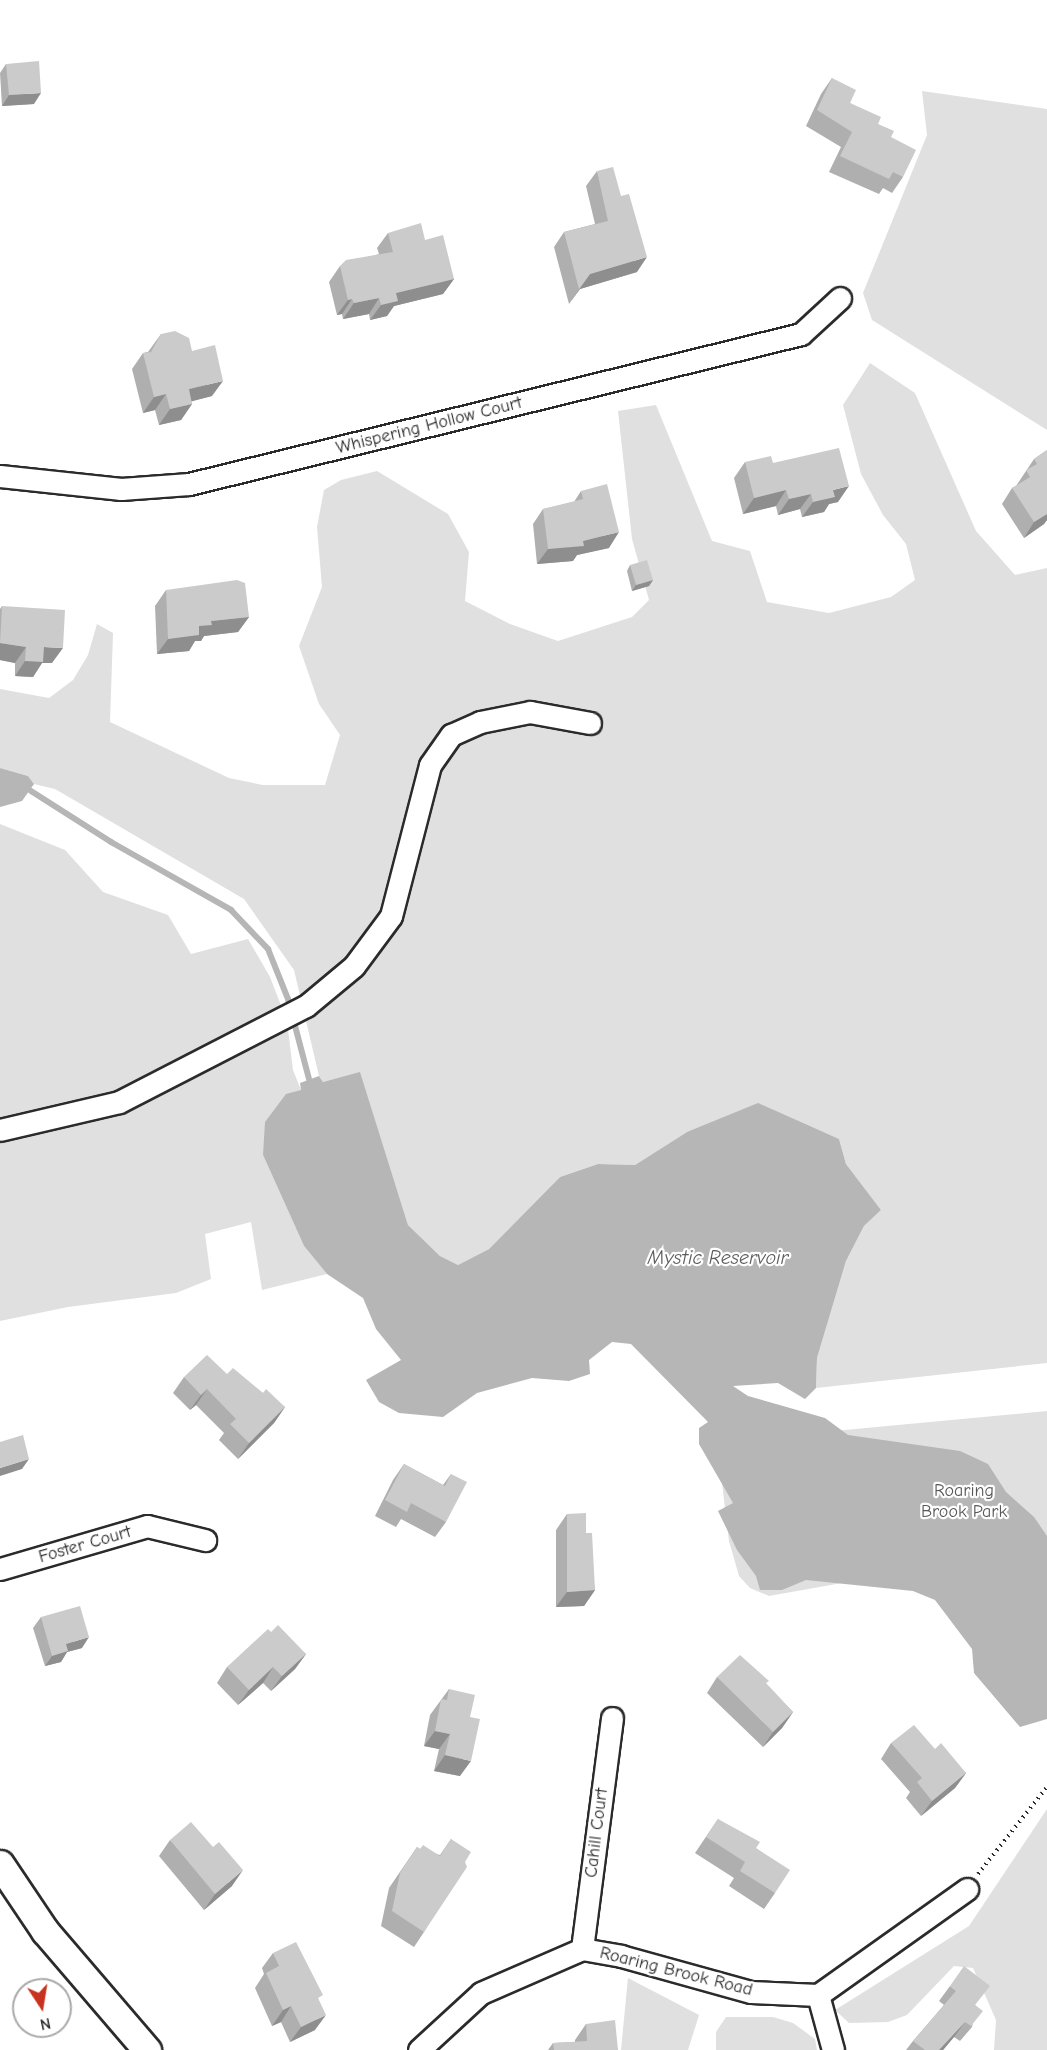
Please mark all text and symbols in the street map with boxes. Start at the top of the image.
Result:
street label: Whispering Hollow Court [334,392,524,460]
water label: Mystic Reservoir [648,1245,788,1269]
park label: Roaring Brook Park [921,1481,1007,1524]
street label: Foster Court [36,1522,134,1568]
street label: Cahill Court [581,1787,613,1879]
street label: Roaring Brook Road [597,1943,755,2001]
north arrow [12,1978,72,2038]
text: N [38,2014,52,2034]

